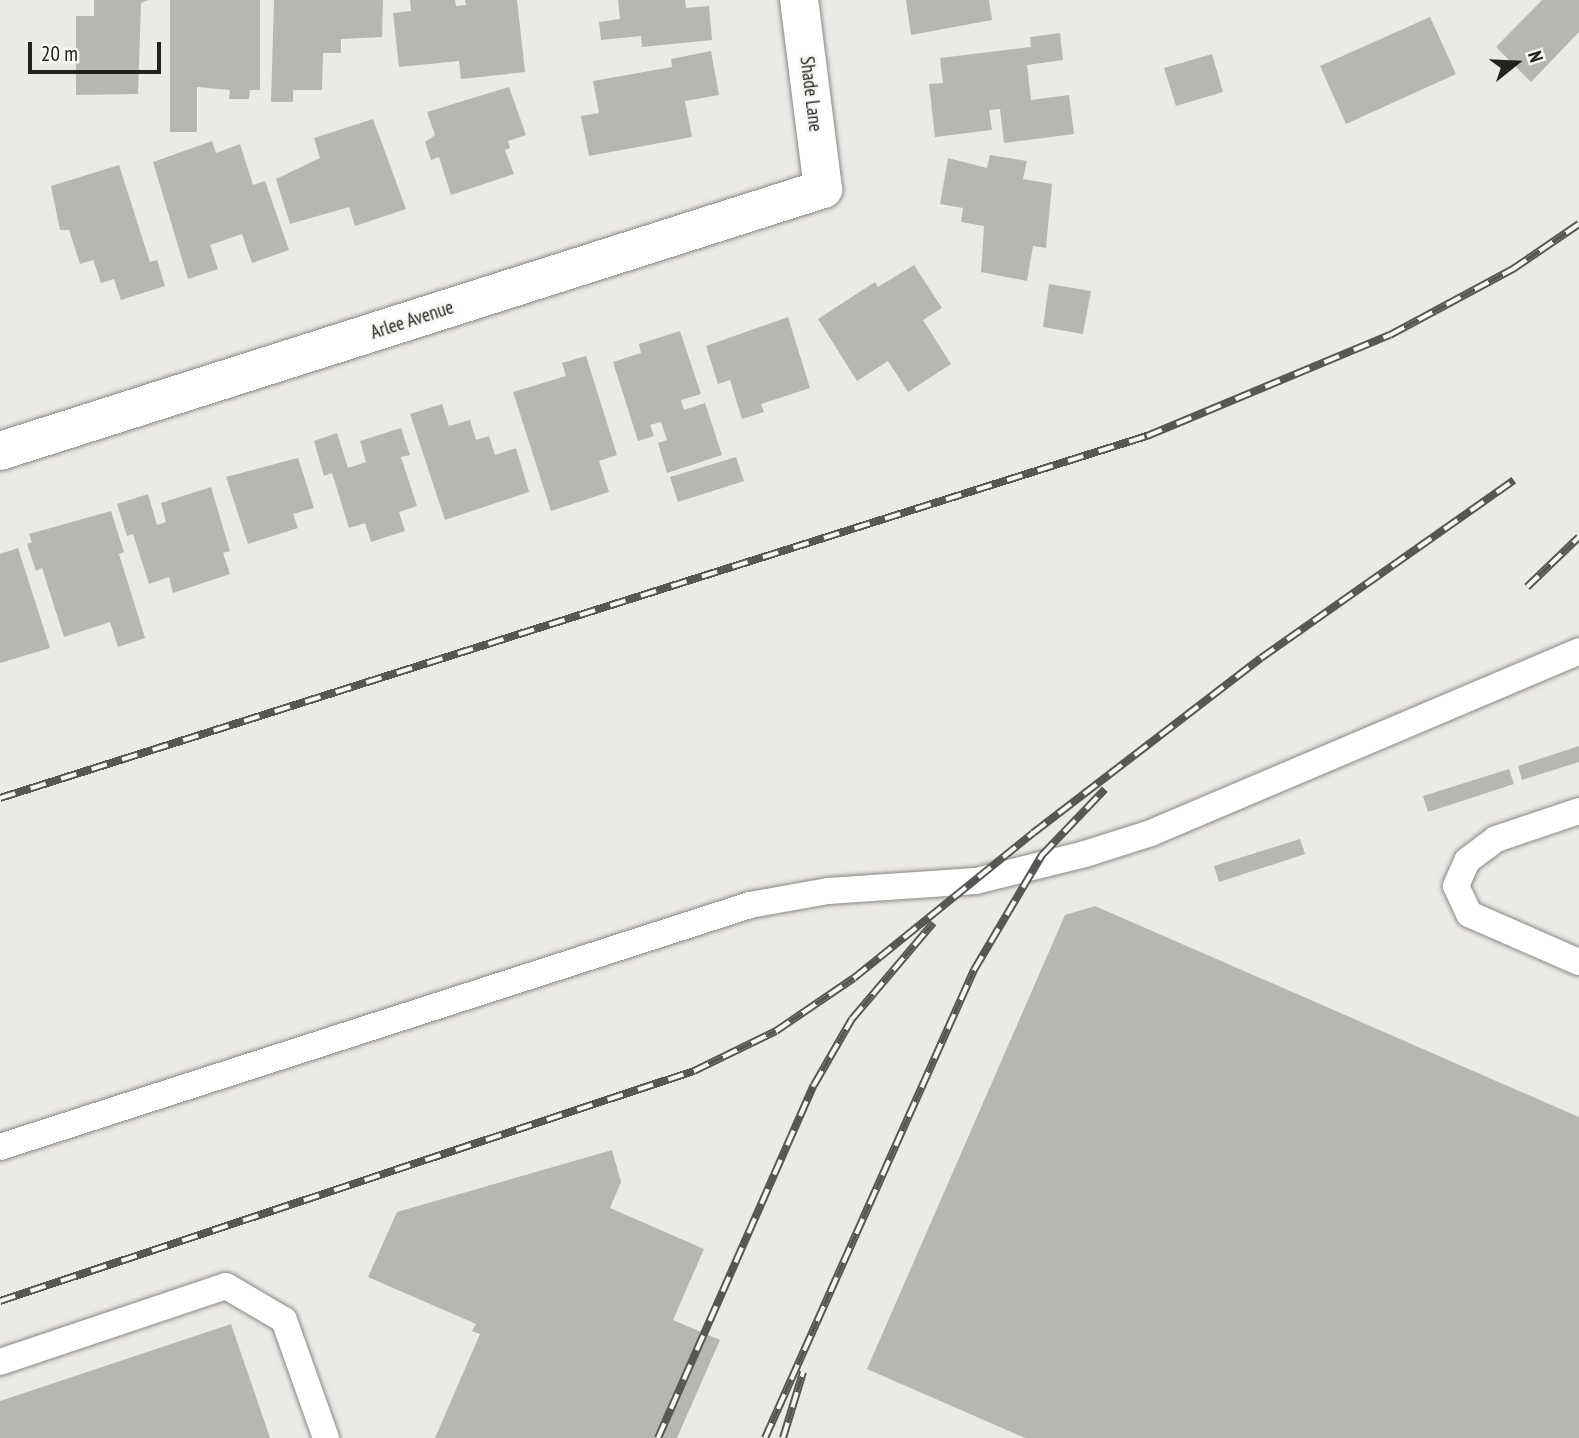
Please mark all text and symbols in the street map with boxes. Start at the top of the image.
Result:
scale bar [32,28,164,72]
north arrow [1481,28,1551,98]
text: 20 m [41,40,78,67]
text: N [1523,48,1549,65]
street label: Shade Lane [795,55,827,133]
street label: Arlee Avenue [367,296,457,344]

